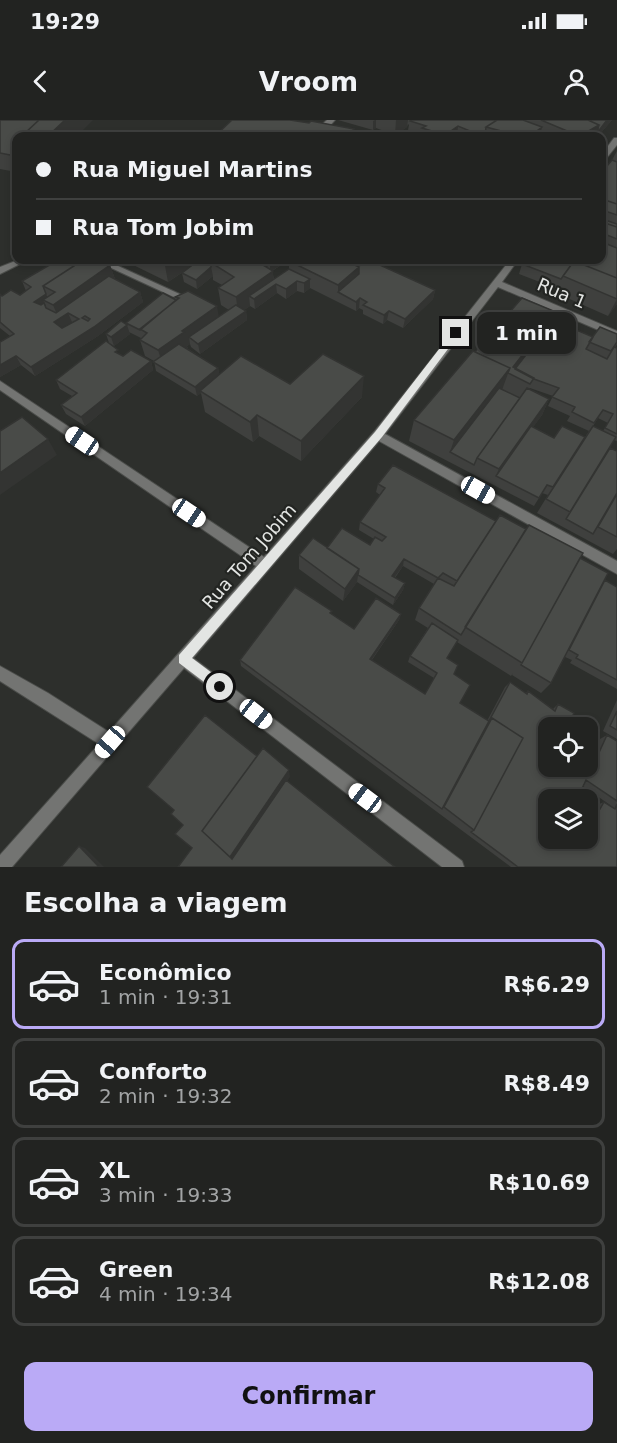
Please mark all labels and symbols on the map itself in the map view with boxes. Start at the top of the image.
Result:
street label: Rua 1 [534,273,590,313]
callout: 1 min [477,312,576,354]
route end [442,319,469,346]
car [62,423,102,459]
car [458,473,498,507]
car [169,495,209,531]
street label: Rua Tom Jobim [198,499,300,613]
route start [206,673,233,700]
car [236,696,276,732]
car [91,723,129,761]
car [345,780,385,816]

